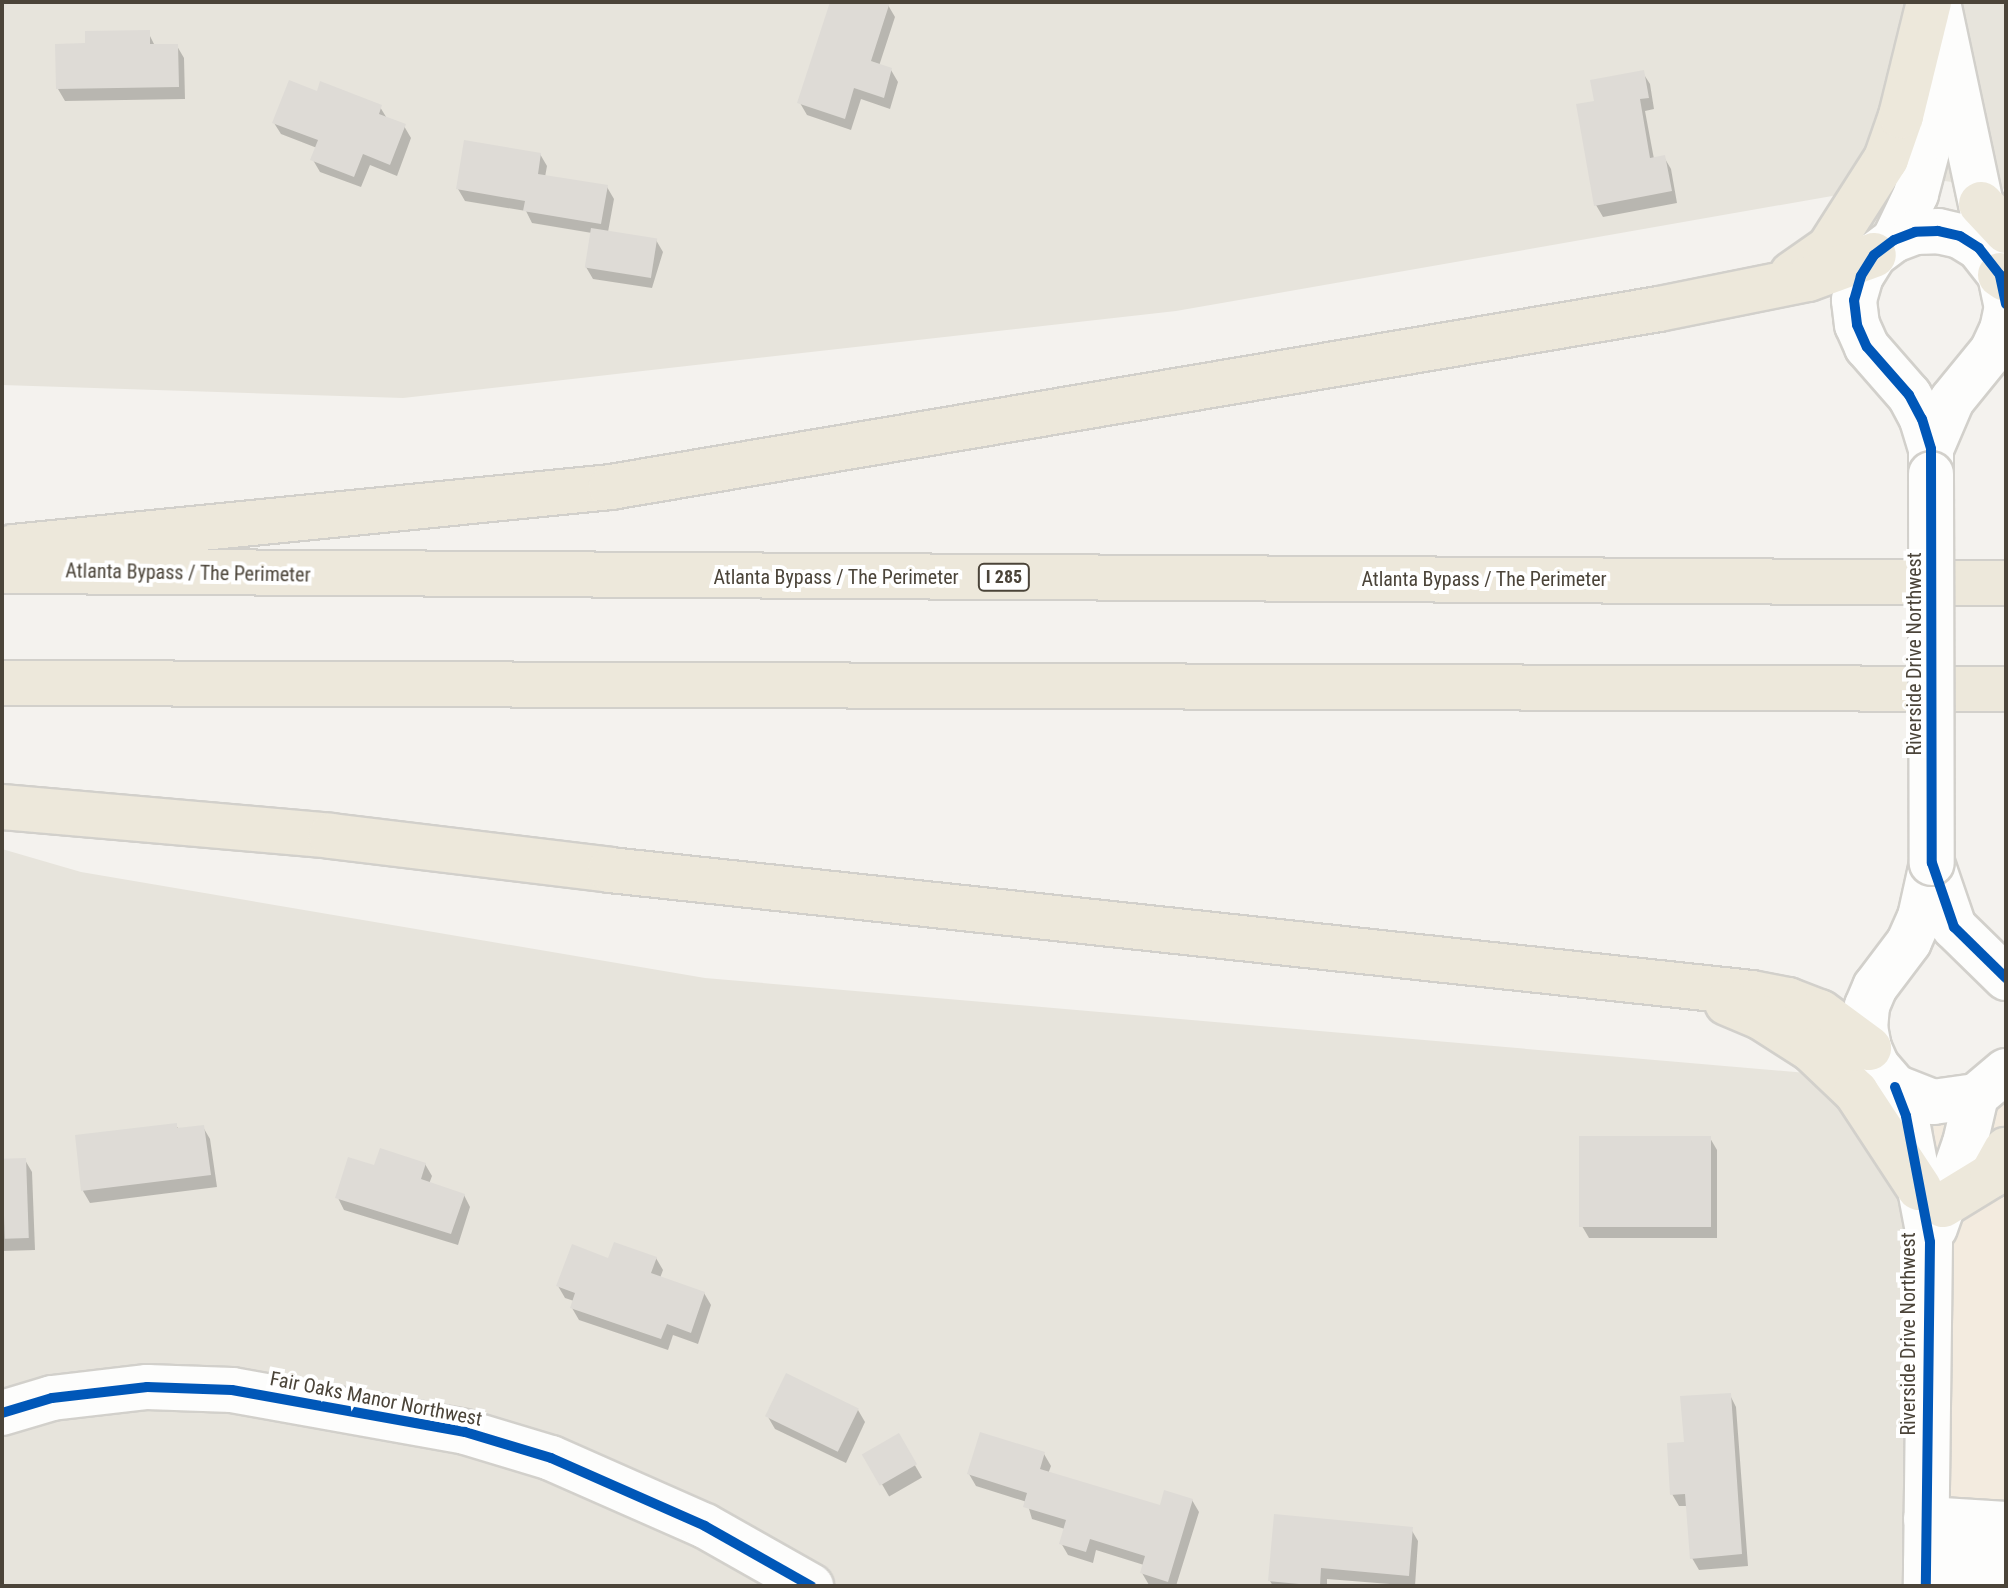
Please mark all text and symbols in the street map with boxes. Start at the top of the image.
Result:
street label: Riverside Drive Northwest [1902,552,1926,756]
street label: Atlanta Bypass / The Perimeter [65,559,311,587]
road number: I 285 [976,563,1032,591]
street label: Atlanta Bypass / The Perimeter [713,565,959,589]
street label: Atlanta Bypass / The Perimeter [1361,567,1607,591]
street label: Riverside Drive Northwest [1896,1232,1920,1436]
street label: Fair Oaks Manor Northwest [268,1367,484,1431]

